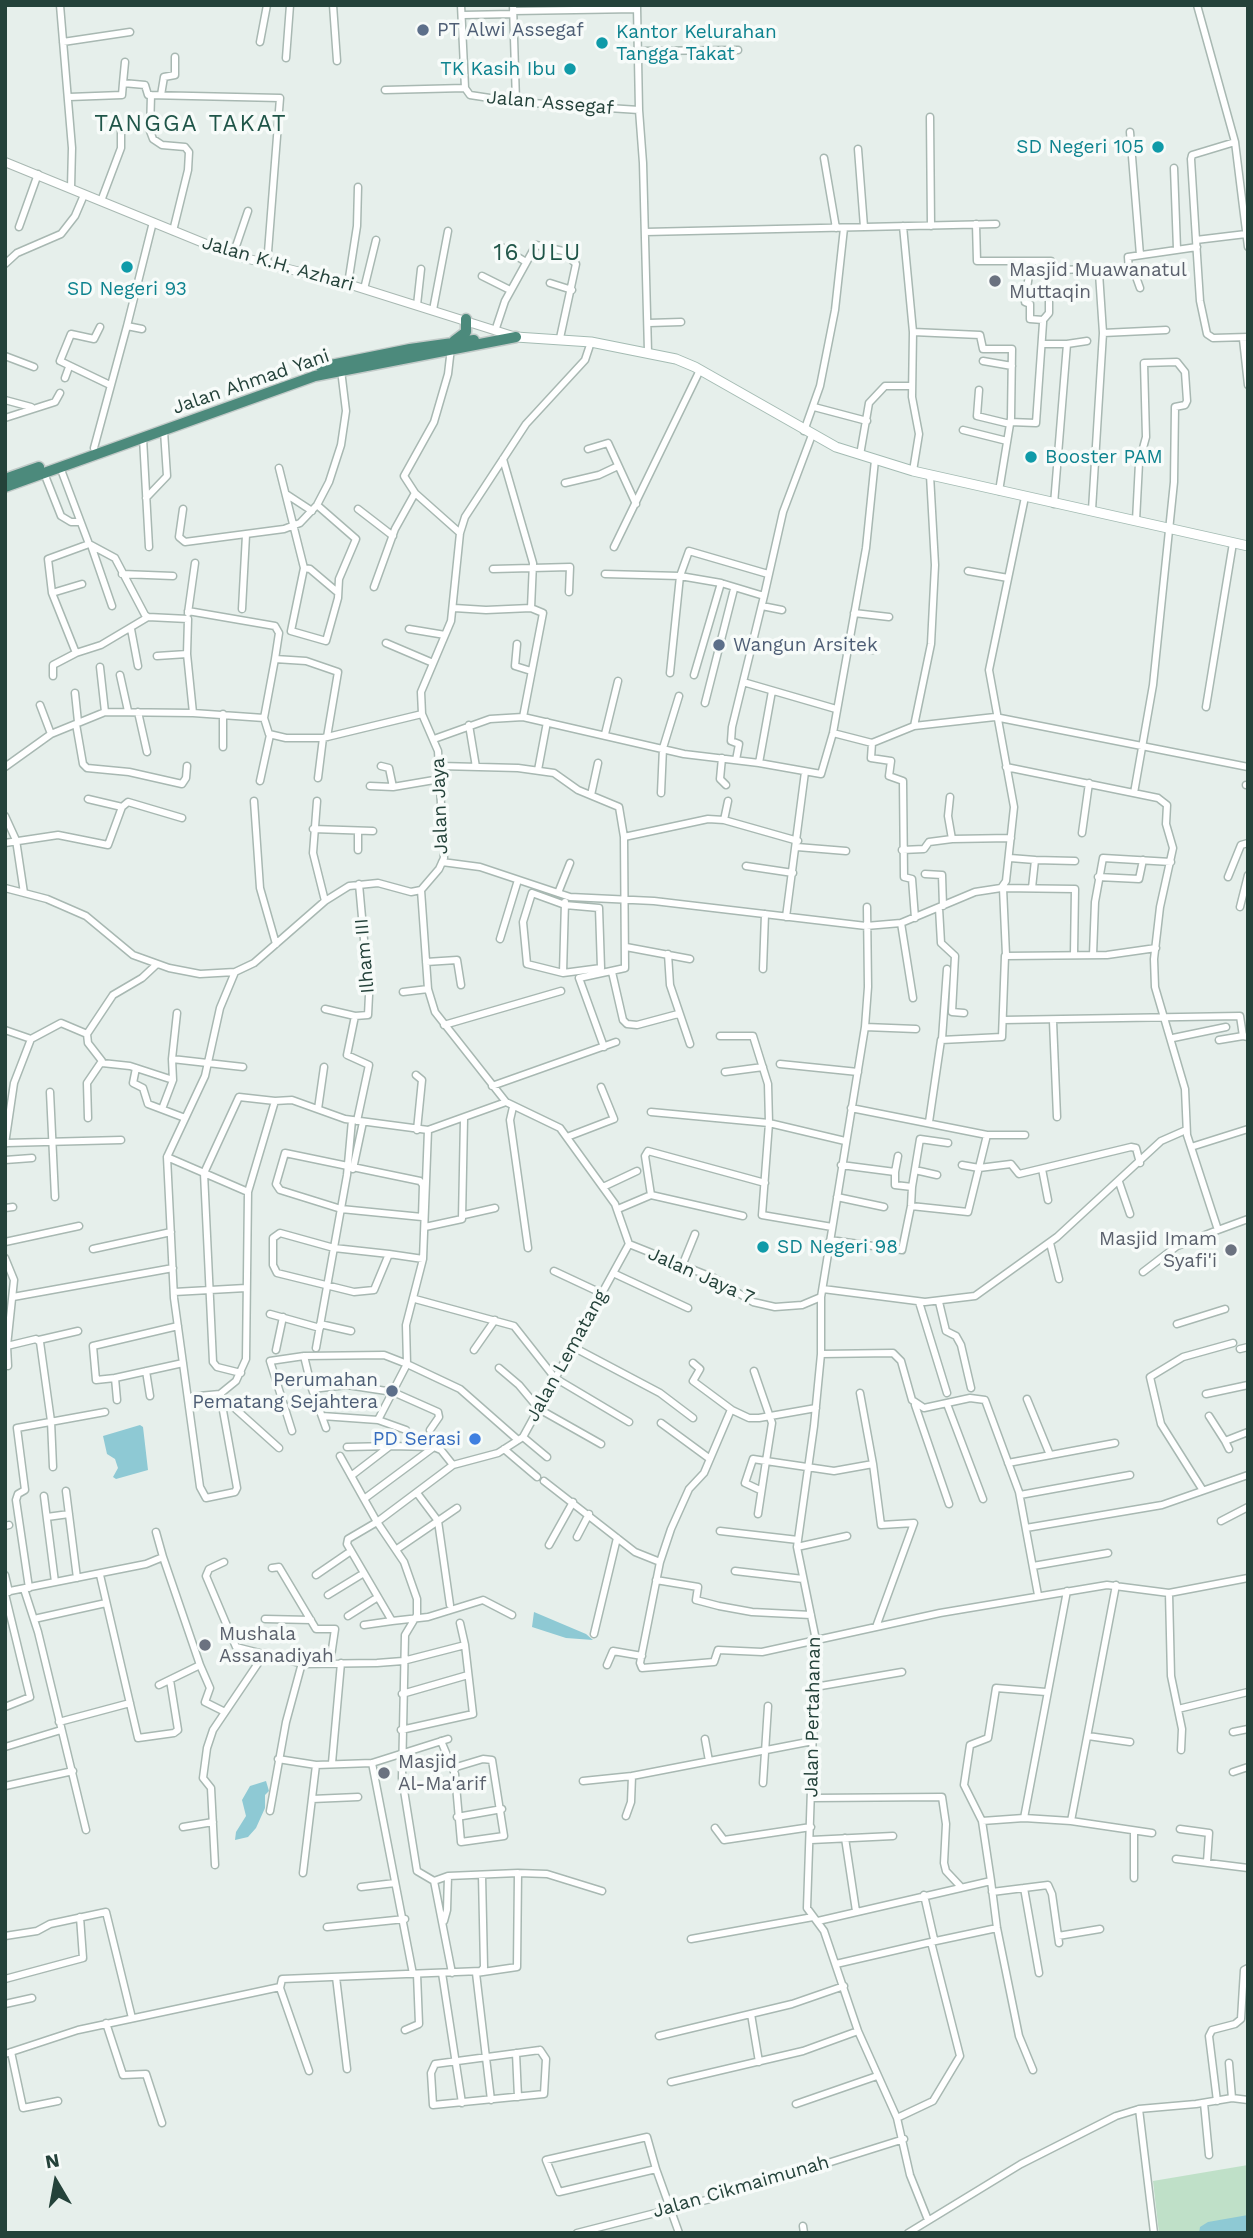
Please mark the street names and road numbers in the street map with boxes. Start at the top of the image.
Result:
street label: Jalan Assegaf [485,86,615,120]
street label: Jalan K.H. Azhari [199,231,357,297]
street label: Jalan Ahmad Yani [170,344,332,420]
street label: Jalan Jaya [427,757,453,855]
street label: Ilham III [350,918,380,994]
street label: Jalan Jaya 7 [644,1242,758,1310]
street label: Jalan Lematang [521,1286,613,1426]
street label: Jalan Pertahanan [800,1636,826,1798]
street label: Jalan Cikmaimunah [650,2151,832,2223]

